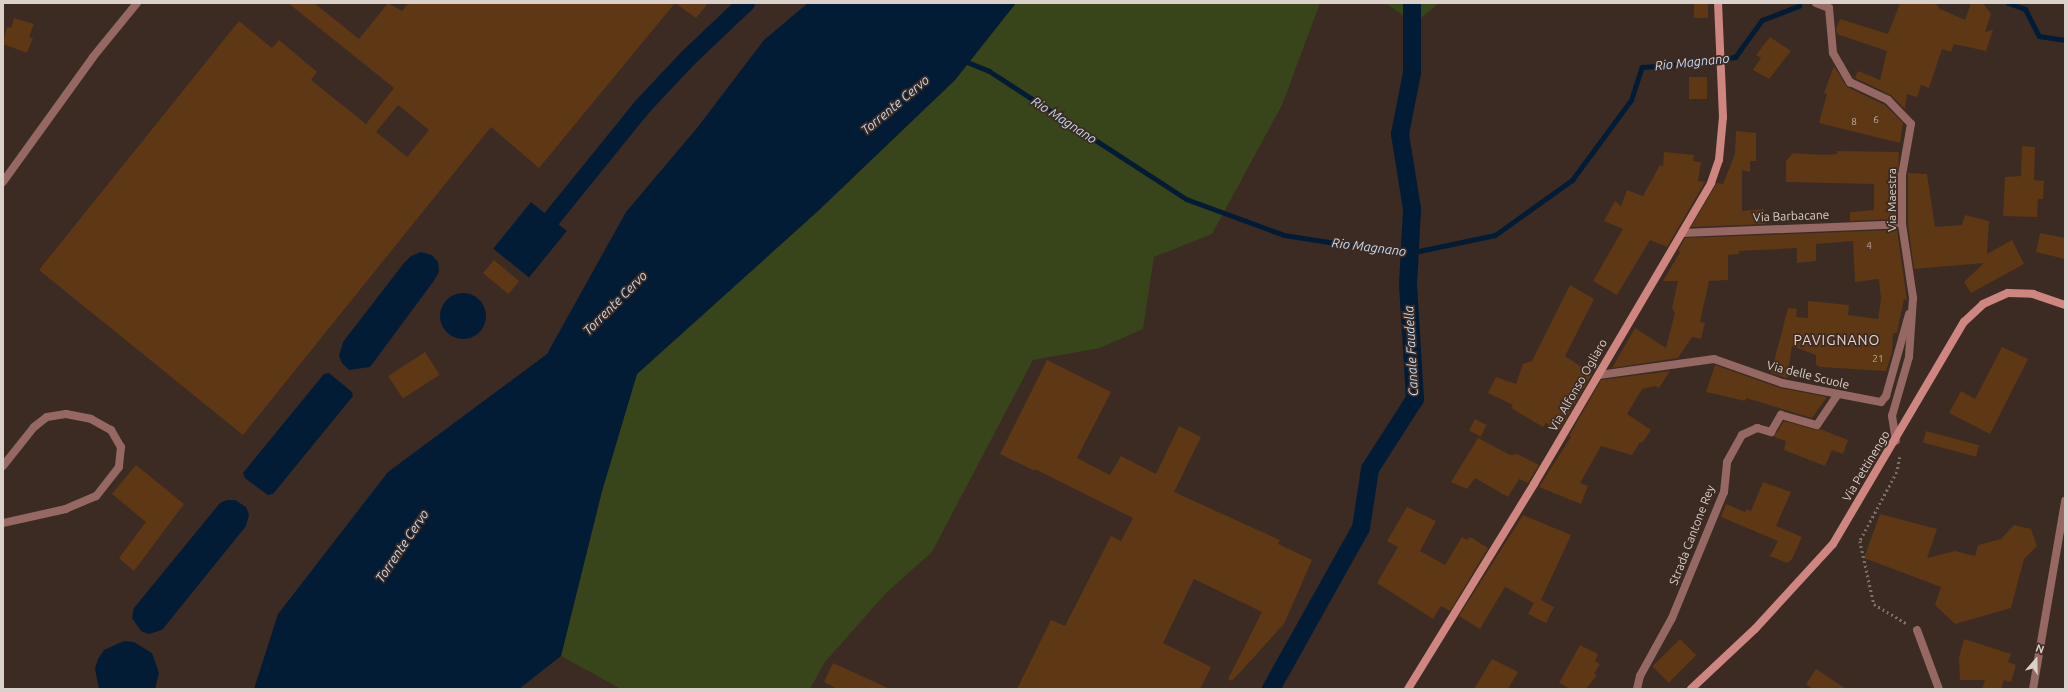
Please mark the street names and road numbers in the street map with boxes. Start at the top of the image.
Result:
street label: Via Maestra [1885,168,1899,232]
street label: Via Barbacane [1752,207,1830,225]
street label: Via Alfonso Ogliaro [1546,336,1610,434]
street label: Via delle Scuole [1765,358,1851,392]
street label: Via Pettinengo [1839,428,1893,504]
street label: Strada Cantone Rey [1666,483,1718,587]

